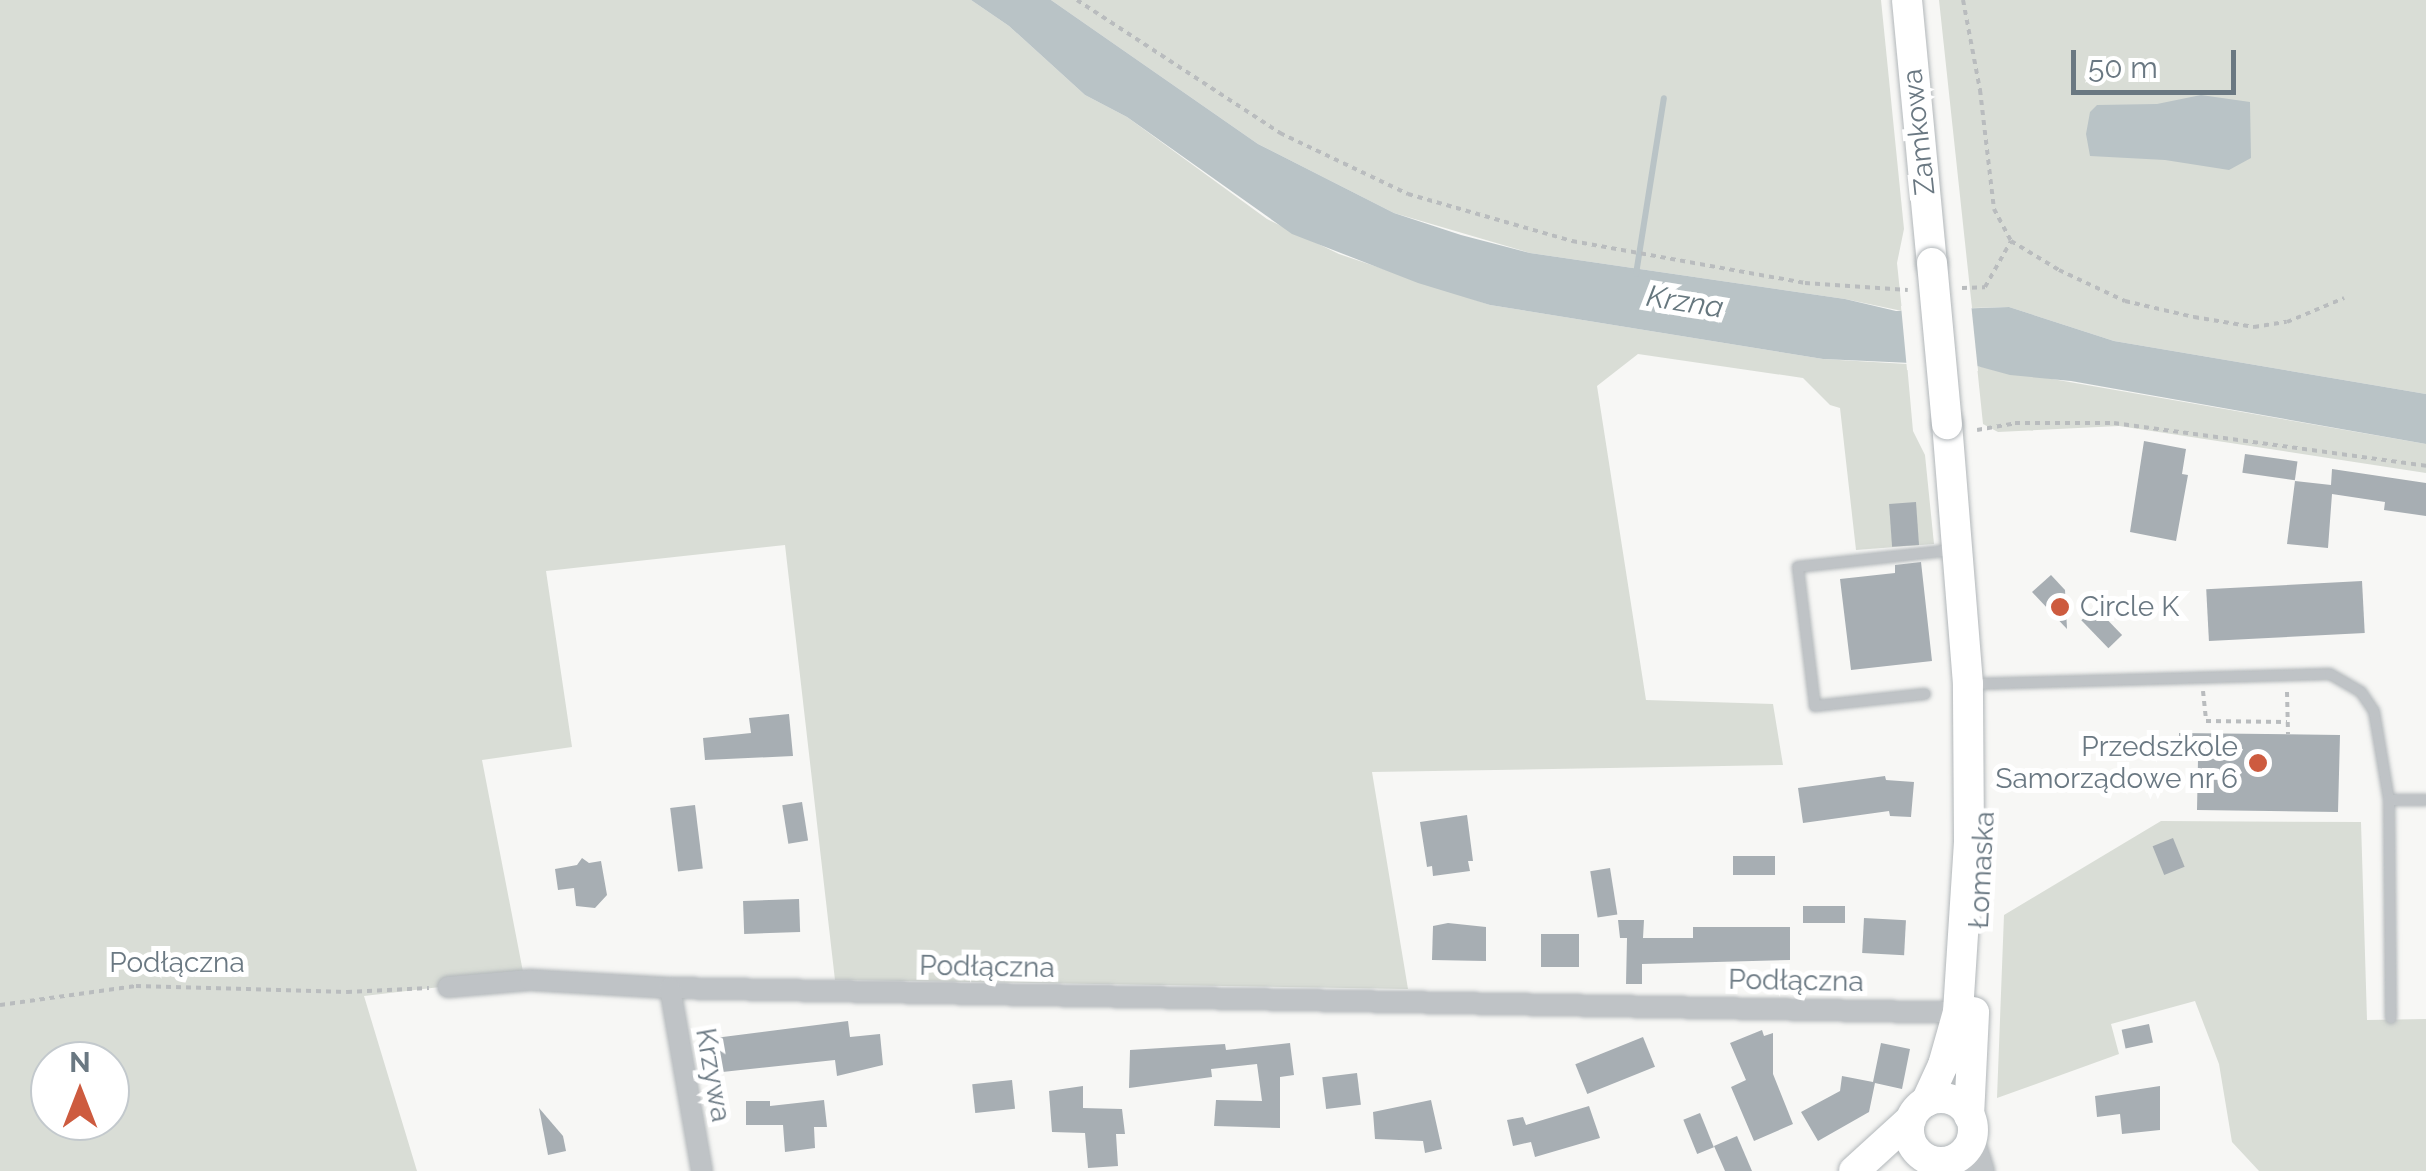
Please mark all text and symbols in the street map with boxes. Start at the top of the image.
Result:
scale bar [2076,30,2241,92]
text: 50 m [2088,50,2158,85]
street label: Zamkowa [1896,67,1942,197]
water label: Krzna [1644,278,1726,326]
place label: Circle K [2080,590,2179,624]
marker: Circle K [2049,596,2071,618]
place label: Przedszkole Samorządowe nr 6 [1995,730,2238,796]
marker: Przedszkole Samorządowe nr 6 [2247,752,2269,774]
street label: Łomaska [1962,810,2002,930]
street label: Podłączna [109,946,245,980]
street label: Podłączna [919,949,1055,985]
street label: Podłączna [1728,963,1864,999]
street label: Krzywa [688,1026,738,1124]
north arrow [30,1041,130,1141]
text: N [69,1046,91,1079]

